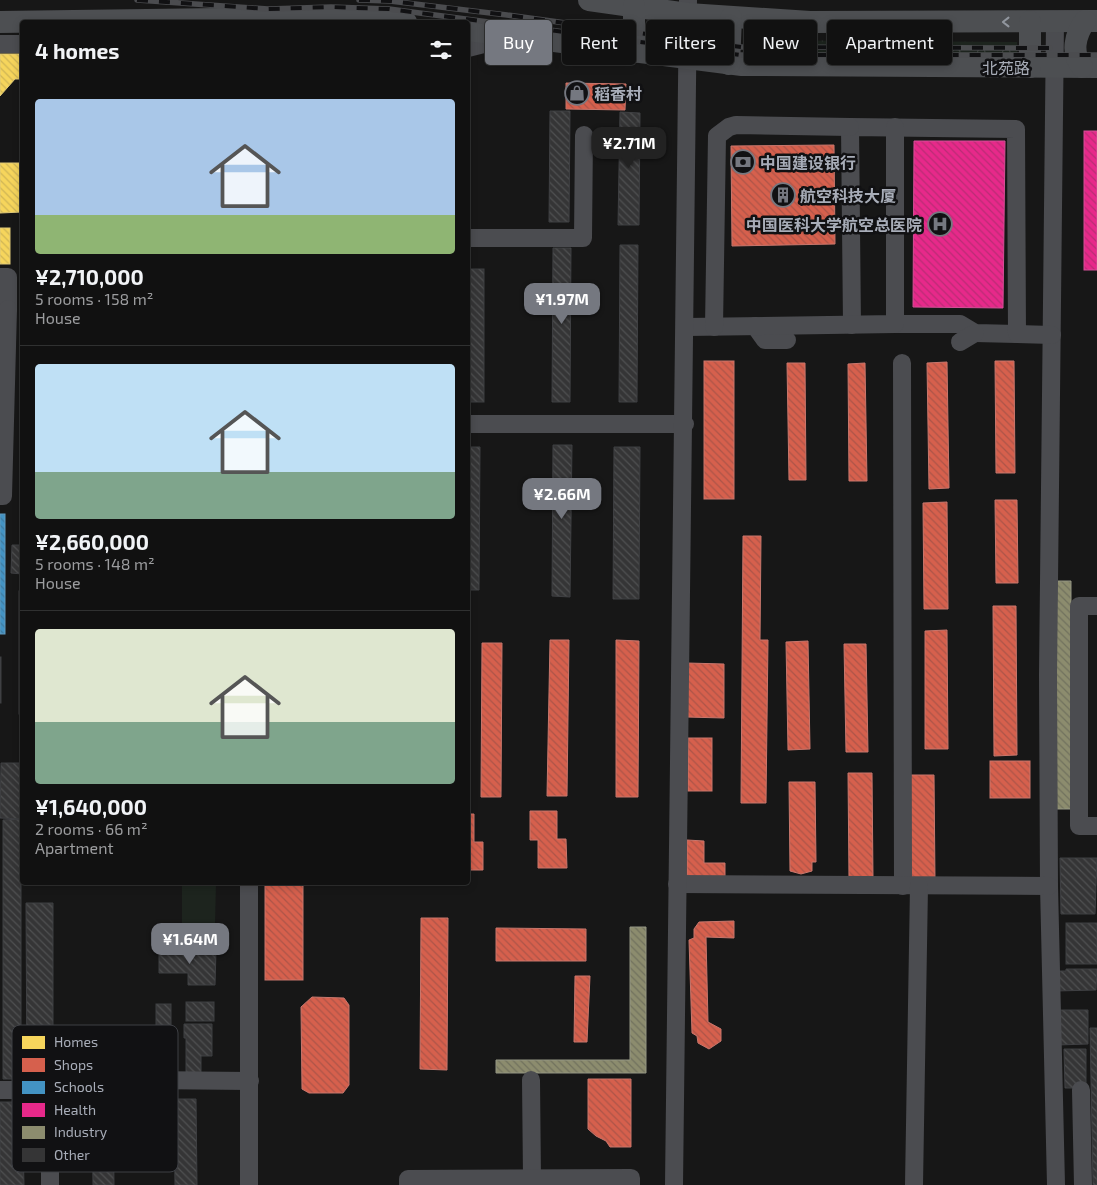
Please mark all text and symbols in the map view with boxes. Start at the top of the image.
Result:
one-way arrow [1002,17,1010,27]
chip: Buy [485,20,552,65]
chip: Rent [562,20,636,65]
chip: Filters [646,20,734,65]
chip: New [744,20,817,65]
chip: Apartment [827,20,952,65]
icon: filters [427,36,455,64]
text: 4 homes [35,38,119,63]
street label: 北苑路 [982,58,1030,77]
shop icon: 稻香村 [564,80,590,106]
place label: 稻香村 [594,84,642,103]
pin: ¥2.71M [588,126,670,169]
icon: home [200,131,290,221]
text: ¥2.71M [602,133,656,152]
bank icon: 中国建设银行 [730,149,756,175]
place label: 中国建设银行 [760,153,856,172]
building icon: 航空科技大厦 [770,182,796,208]
place label: 航空科技大厦 [800,186,896,205]
hospital icon: 中国医科大学航空总医院 [927,211,953,237]
place label: 中国医科大学航空总医院 [746,215,922,234]
text: ¥2,710,000 [35,264,144,289]
pin: ¥1.97M [521,282,603,325]
text: 5 rooms · 158 m² [35,289,153,308]
text: ¥1.97M [535,289,589,308]
text: House [35,308,81,327]
icon: home [200,397,290,487]
pin: ¥2.66M [521,478,603,520]
text: ¥2.66M [533,484,591,503]
text: ¥2,660,000 [35,529,149,554]
text: 5 rooms · 148 m² [35,554,155,573]
text: House [35,573,81,592]
icon: home [200,662,290,752]
text: ¥1,640,000 [35,794,147,819]
text: 2 rooms · 66 m² [35,819,148,838]
text: Apartment [35,838,114,857]
pin: ¥1.64M [149,922,231,965]
text: ¥1.64M [162,929,218,948]
legend [12,1025,178,1172]
text: Homes [54,1033,98,1050]
text: Shops [54,1056,93,1073]
text: Schools [54,1078,104,1095]
text: Health [54,1101,96,1118]
text: Industry [54,1123,108,1140]
text: Other [54,1146,90,1163]

